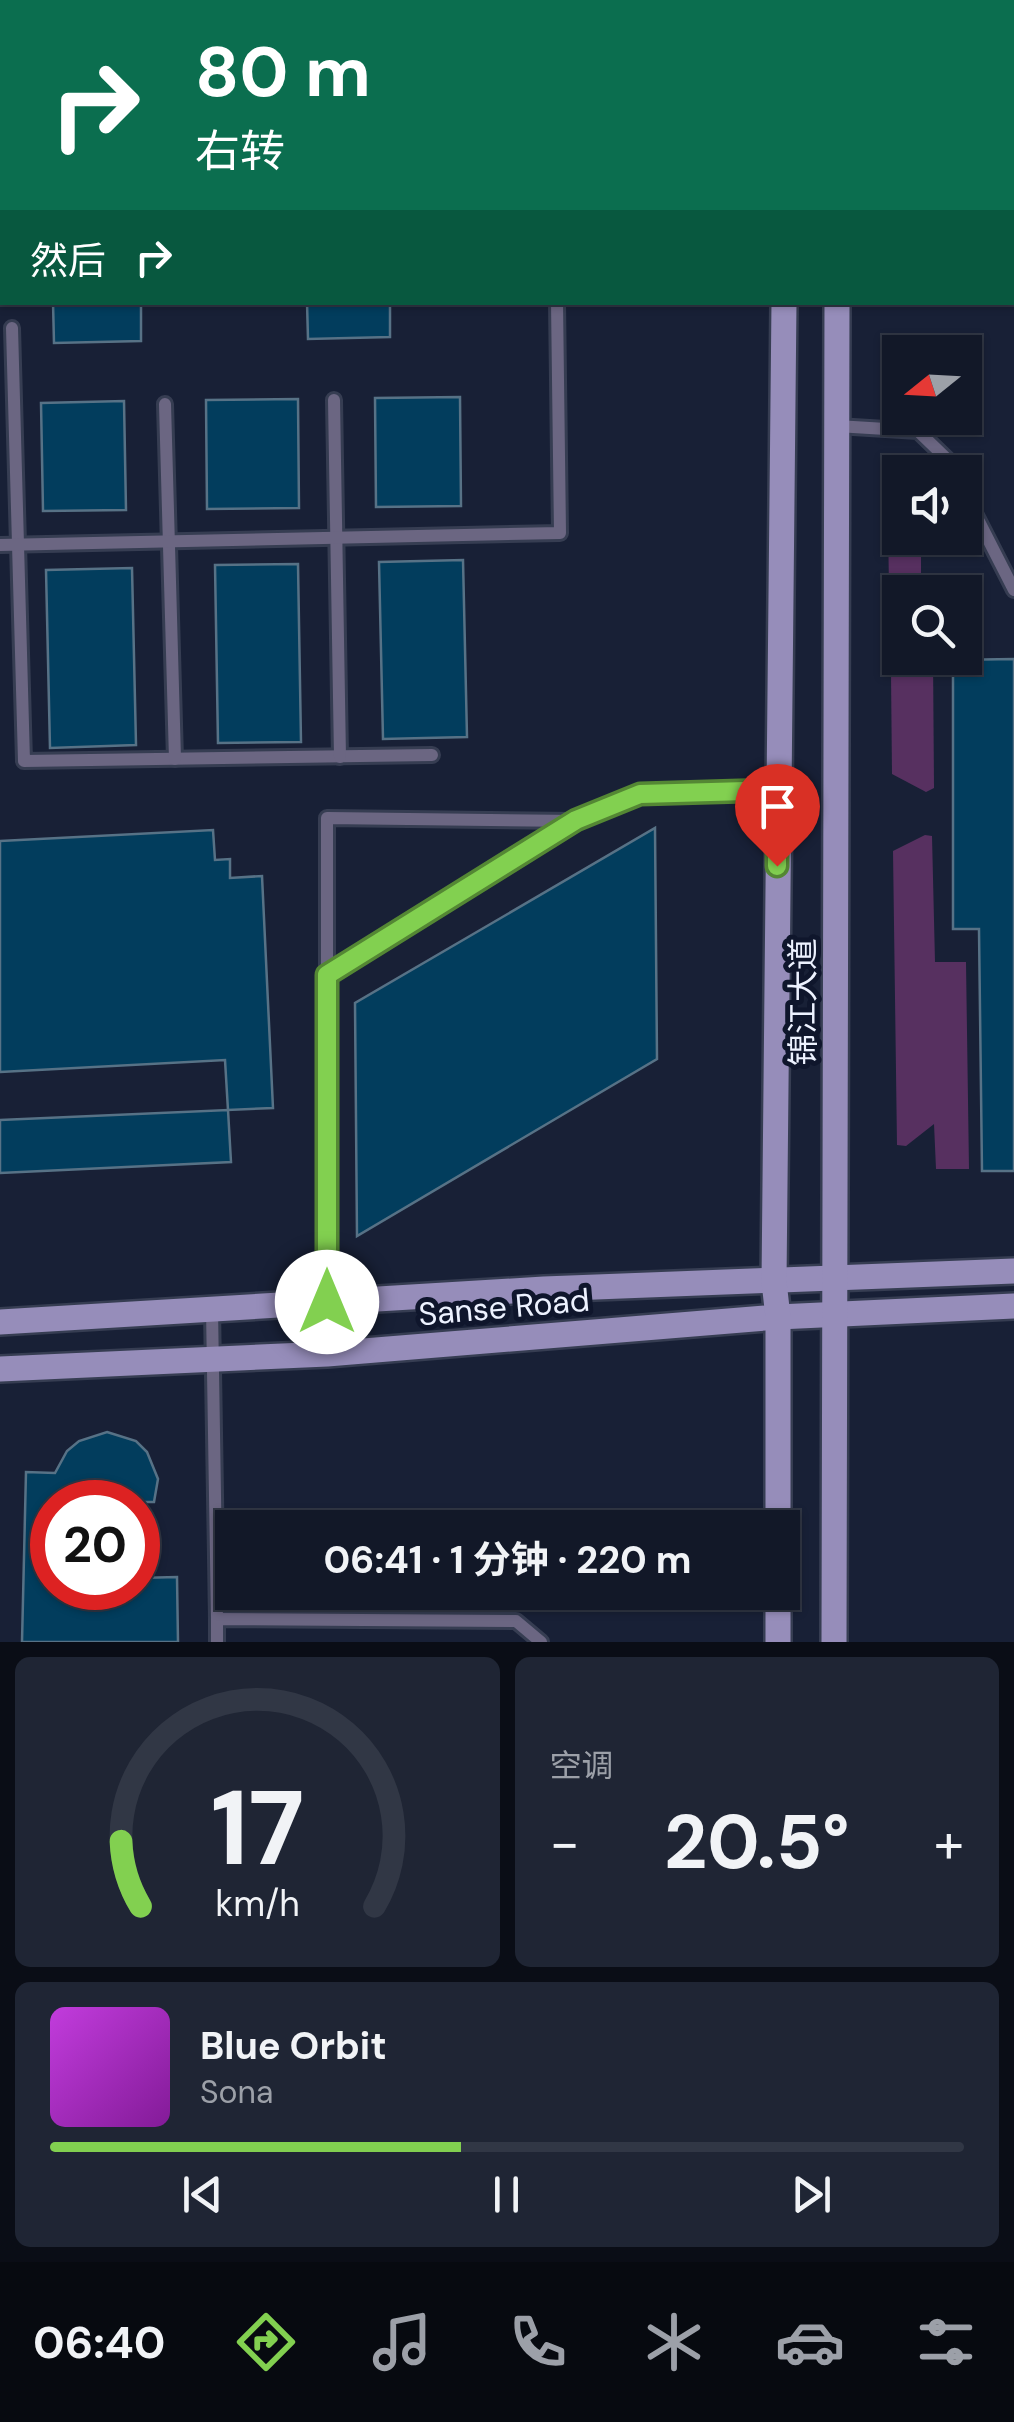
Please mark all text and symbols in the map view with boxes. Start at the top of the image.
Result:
text: 80 m [195,27,371,118]
icon: right [30,40,160,170]
text: 右转 [195,122,285,181]
icon: right [126,230,181,285]
text: 然后 [30,236,106,286]
north arrow [882,335,982,435]
map controls [882,335,982,675]
button: sound [882,455,982,555]
button: search [882,575,982,675]
pin [735,764,820,867]
icon: arrive [750,779,805,834]
street label: 锦江大道 [782,938,824,1066]
position arrow [275,1250,379,1354]
street label: Sanse Road [417,1279,591,1335]
speed limit sign: 20 [30,1480,160,1610]
text: 06:41 · 1 分钟 · 220 m [324,1535,691,1585]
text: 空调 [550,1745,614,1787]
text: 17 [210,1761,304,1896]
text: 20.5° [664,1794,850,1891]
text: − [550,1807,580,1879]
text: + [934,1807,964,1879]
text: km/h [215,1881,299,1927]
text: Blue Orbit [200,2021,387,2071]
text: Sona [200,2071,273,2113]
icon: previous [175,2167,230,2222]
icon: pause [479,2167,534,2222]
icon: next [784,2167,839,2222]
icon: directions [231,2307,301,2377]
icon: music [367,2307,437,2377]
icon: phone [503,2307,573,2377]
icon: climate [639,2307,709,2377]
icon: car [775,2307,845,2377]
icon: filters [911,2307,981,2377]
text: 06:40 [33,2313,166,2372]

